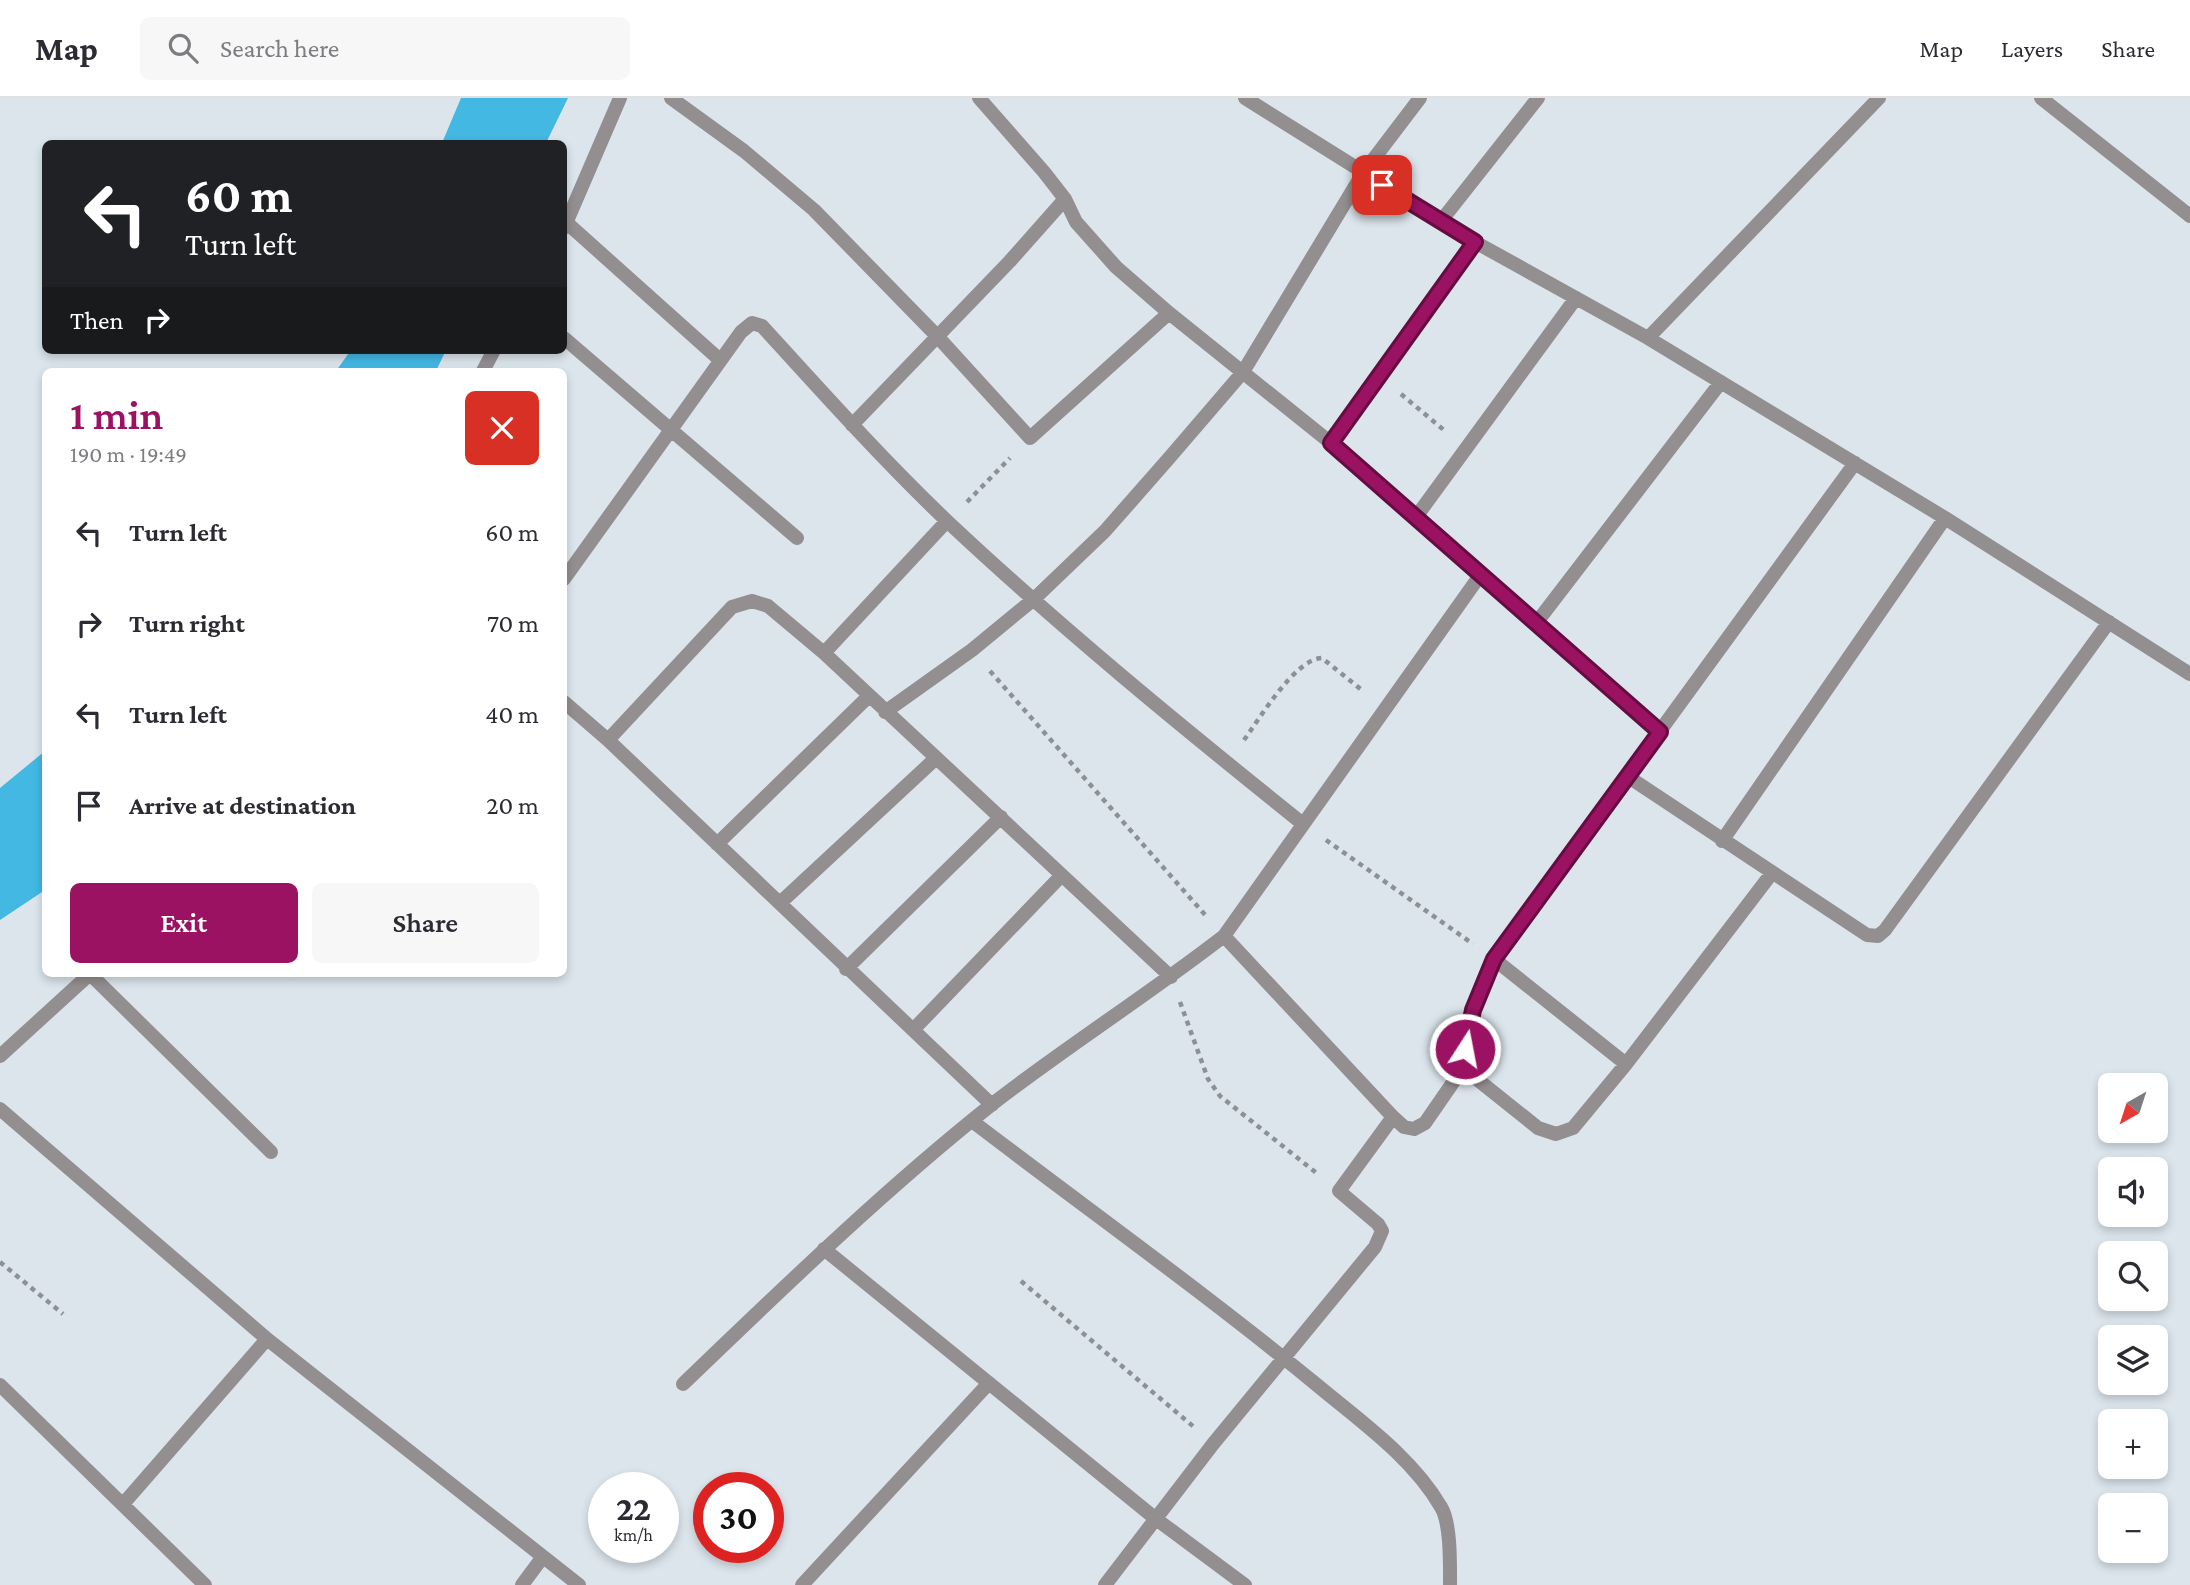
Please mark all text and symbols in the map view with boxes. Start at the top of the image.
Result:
search box [140,17,630,80]
icon: search [164,29,202,67]
text: Map [35,30,98,67]
text: Search here [220,34,339,63]
text: Map [1919,35,1963,62]
text: Layers [2001,35,2063,62]
text: Share [2101,35,2155,62]
pin [1352,155,1412,215]
icon: arrive [1363,166,1401,204]
icon: left [70,168,161,259]
text: 60 m [185,168,292,223]
text: Turn left [185,226,296,262]
icon: right [138,301,176,339]
text: Then [70,306,124,335]
text: 1 min [70,391,163,438]
button: close [465,391,539,465]
text: 190 m · 19:49 [70,441,187,467]
icon: left [70,514,108,552]
text: Turn left [129,518,227,547]
text: 60 m [485,518,539,547]
icon: right [70,605,108,643]
text: Turn right [129,609,245,638]
text: 70 m [487,609,539,638]
icon: left [70,696,108,734]
text: Turn left [129,700,227,729]
text: 40 m [485,700,539,729]
icon: arrive [70,787,108,825]
text: Arrive at destination [129,791,356,820]
text: 20 m [486,791,539,820]
button: Exit [70,883,298,963]
button: Share [312,883,539,963]
position arrow [1428,1012,1502,1086]
north arrow [2098,1073,2168,1143]
map controls [2098,1073,2168,1563]
button: sound [2098,1157,2168,1227]
button: search [2098,1241,2168,1311]
button: layers [2098,1325,2168,1395]
button: + [2098,1409,2168,1479]
speed limit sign: 30 [693,1472,784,1563]
text: 22 [616,1489,651,1528]
button: − [2098,1493,2168,1563]
text: km/h [614,1525,653,1545]

